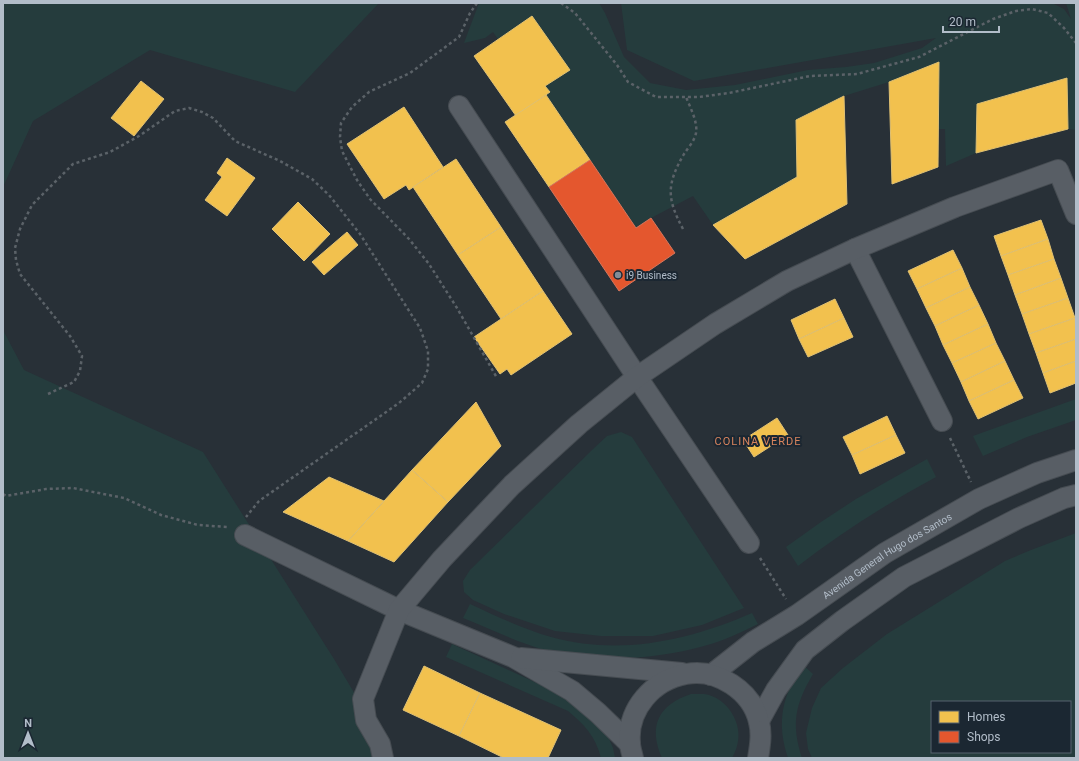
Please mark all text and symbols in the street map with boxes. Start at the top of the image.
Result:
scale bar [943,8,999,34]
text: 20 m [949,15,976,29]
marker: i9 Business [613,270,623,280]
place label: i9 Business [626,270,677,281]
district label: COLINA VERDE [715,435,802,448]
street label: Avenida General Hugo dos Santos [820,510,953,601]
legend [931,701,1071,753]
text: Homes [967,710,1005,724]
north arrow [8,713,48,753]
text: N [24,717,32,730]
text: Shops [967,730,1001,744]

